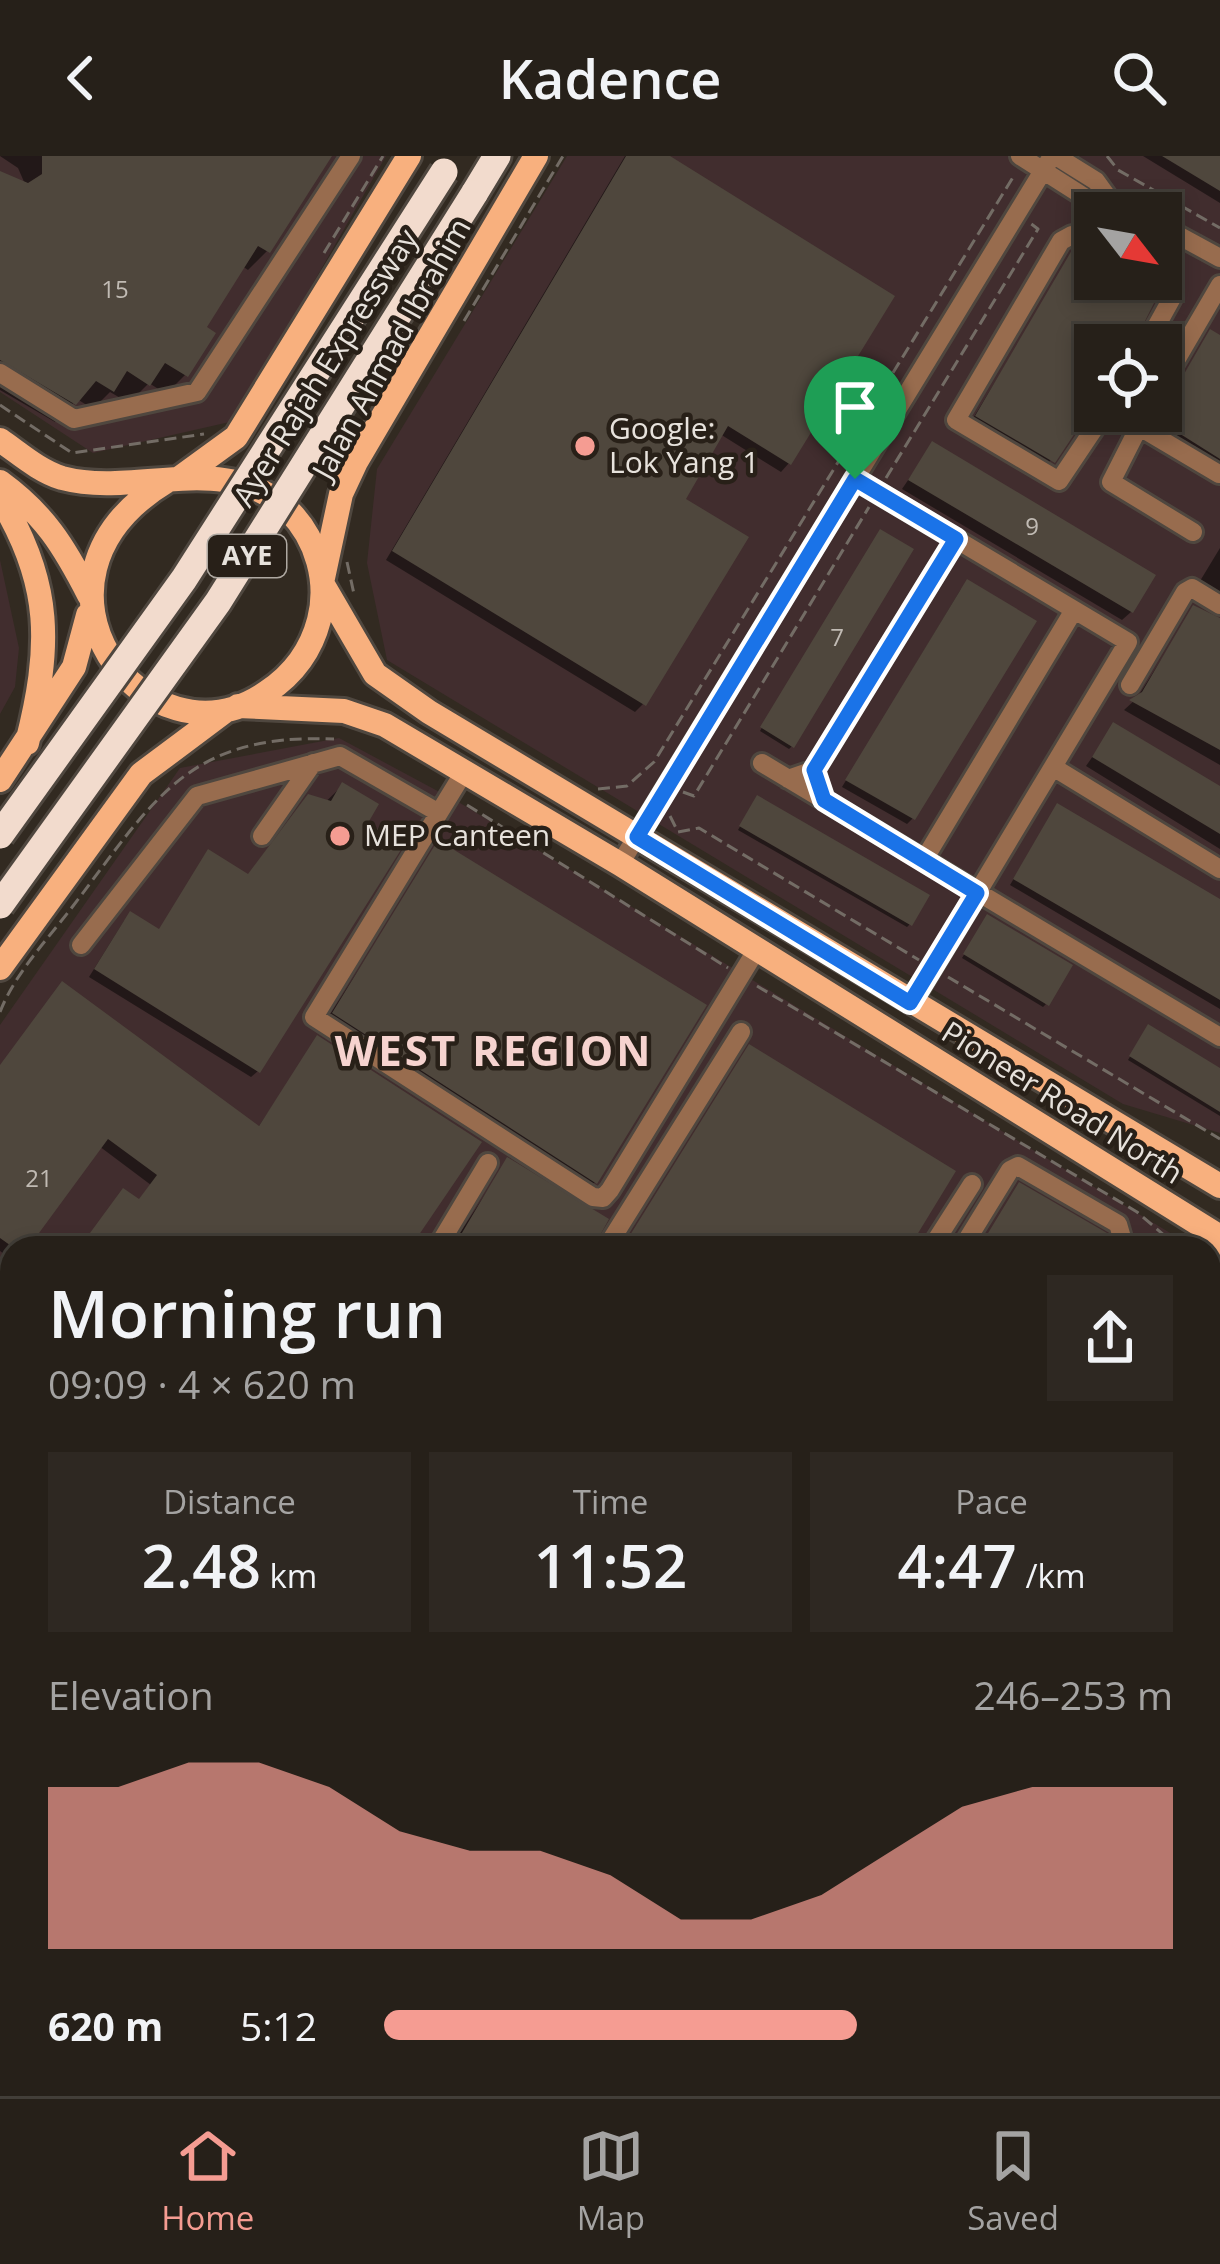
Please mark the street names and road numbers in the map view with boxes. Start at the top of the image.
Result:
street label: Jalan Ahmad Ibrahim [300,210,480,489]
street label: Ayer Rajah Expressway [223,220,427,514]
road number: AYE [208,535,286,577]
street label: Pioneer Road North [934,1011,1191,1193]

